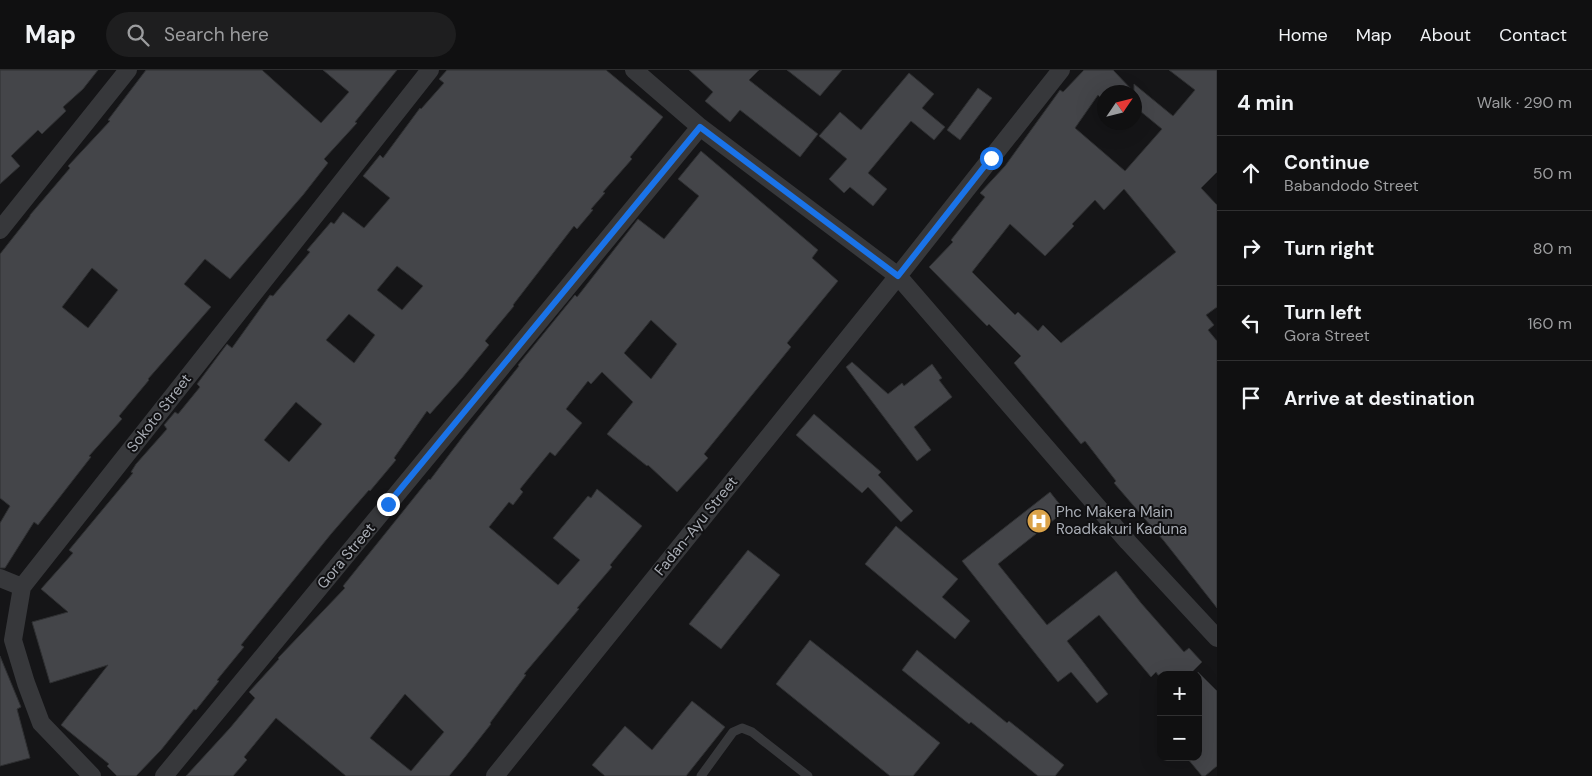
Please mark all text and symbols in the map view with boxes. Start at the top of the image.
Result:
search box [106,12,456,57]
text: Map [25,19,76,50]
icon: search [124,21,152,49]
text: Search here [164,22,269,47]
text: Home [1278,23,1328,47]
text: Map [1356,23,1392,47]
text: About [1420,23,1471,47]
text: Contact [1499,23,1567,47]
north arrow [1097,85,1142,130]
text: 4 min [1237,89,1294,117]
text: Walk · 290 m [1477,92,1572,113]
route start [980,147,1003,170]
text: Continue [1284,150,1370,175]
icon: ahead [1237,159,1265,187]
text: 50 m [1533,163,1572,184]
text: Babandodo Street [1284,175,1419,196]
icon: right [1237,234,1265,262]
text: Turn right [1284,236,1374,261]
text: 80 m [1533,238,1572,259]
text: Turn left [1284,300,1362,325]
icon: left [1237,309,1265,337]
text: 160 m [1528,313,1572,334]
text: Gora Street [1284,325,1370,346]
street label: Sokoto Street [122,370,196,456]
icon: arrive [1237,384,1265,412]
text: Arrive at destination [1284,386,1475,411]
street label: Fadan-Ayu Street [650,472,742,580]
route end [377,493,400,516]
place label: Phc Makera Main Roadkakuri Kaduna [1056,502,1187,539]
hospital icon: Phc Makera Main Roadkakuri Kaduna [1026,508,1052,534]
street label: Gora Street [312,519,380,593]
map controls [1157,671,1202,761]
button: + [1157,671,1202,716]
button: − [1157,716,1202,761]

